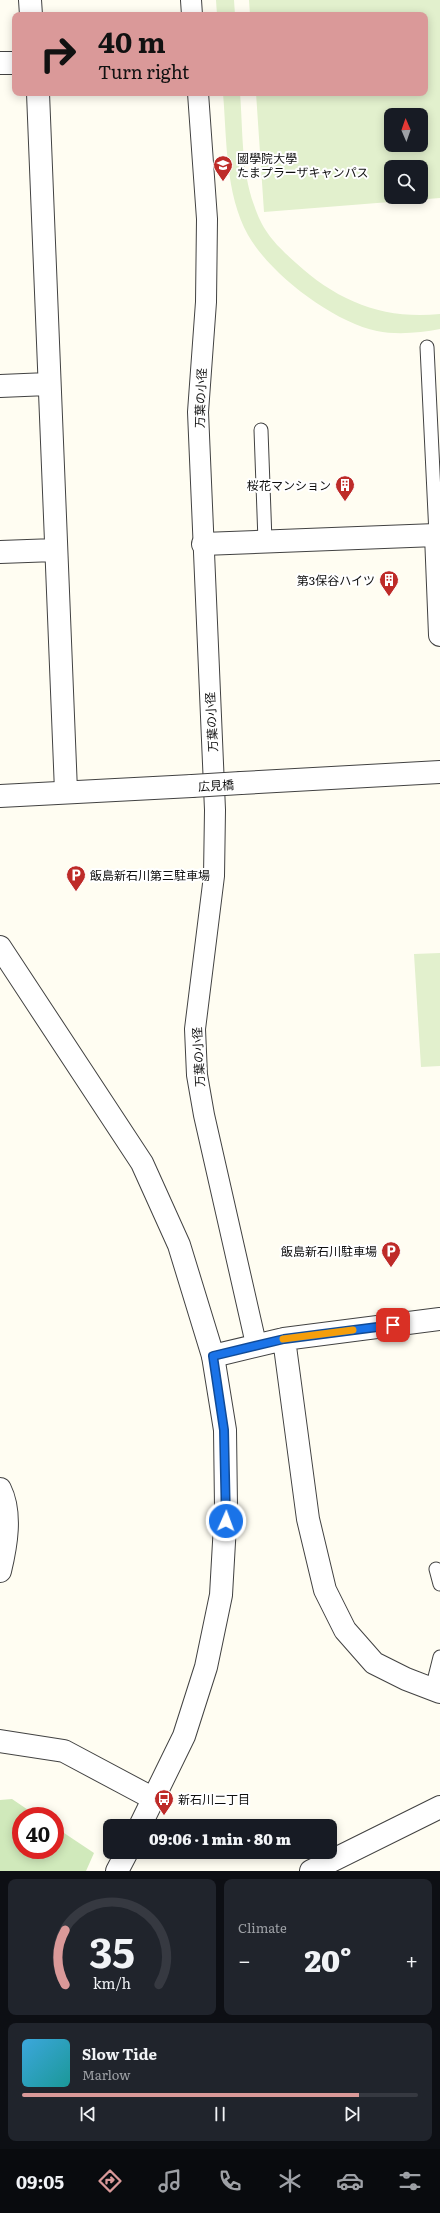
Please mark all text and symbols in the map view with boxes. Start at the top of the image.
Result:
text: 40 m [98,20,166,62]
icon: right [32,28,84,80]
text: Turn right [98,58,189,85]
north arrow [384,108,428,152]
map controls [384,108,428,204]
place label: 國學院大學 たまプラーザキャンパス [237,149,368,181]
school or university icon: 國學院大學 たまプラーザキャンパス [212,154,234,182]
button: search [384,160,428,204]
street label: 万葉の小径 [190,368,210,428]
building icon: 桜花マンション [334,474,356,502]
place label: 桜花マンション [247,476,331,494]
building icon: 第3保谷ハイツ [378,569,400,597]
place label: 第3保谷ハイツ [297,571,375,589]
street label: 万葉の小径 [200,692,222,752]
street label: 広見橋 [198,775,234,795]
parking icon: 飯島新石川第三駐車場 [65,864,87,892]
place label: 飯島新石川第三駐車場 [90,866,210,884]
street label: 万葉の小径 [187,1027,209,1087]
parking icon: 飯島新石川駐車場 [380,1240,402,1268]
place label: 飯島新石川駐車場 [281,1242,377,1260]
pin [376,1308,410,1342]
icon: arrive [382,1314,404,1336]
position arrow [205,1500,247,1542]
bus stop icon: 新石川二丁目 [153,1788,175,1816]
place label: 新石川二丁目 [178,1790,250,1808]
speed limit sign: 40 [12,1807,64,1859]
text: 09:06 · 1 min · 80 m [149,1827,291,1850]
text: Climate [238,1918,287,1937]
text: 35 [89,1919,135,1981]
text: 20° [304,1937,352,1981]
text: − [238,1943,251,1976]
text: + [405,1943,418,1976]
text: km/h [93,1972,132,1993]
text: Slow Tide [82,2042,157,2065]
text: Marlow [82,2065,130,2084]
icon: previous [77,2103,99,2125]
icon: pause [209,2103,231,2125]
icon: next [341,2103,363,2125]
icon: directions [96,2167,124,2195]
icon: music [156,2167,184,2195]
icon: phone [216,2167,244,2195]
icon: climate [276,2167,304,2195]
icon: car [336,2167,364,2195]
icon: filters [396,2167,424,2195]
text: 09:05 [16,2168,64,2195]

